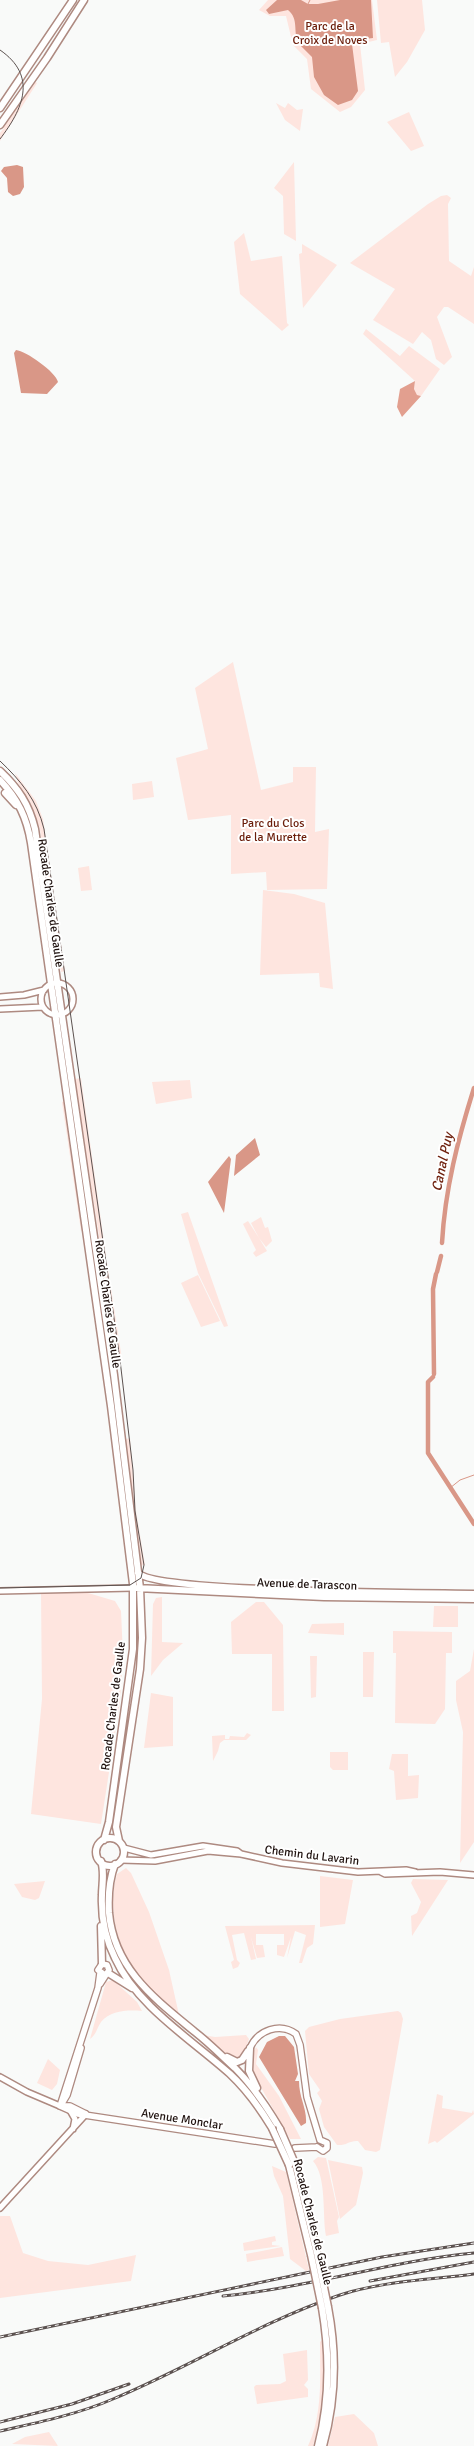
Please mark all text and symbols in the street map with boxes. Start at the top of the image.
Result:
park label: Parc de la Croix de Noves [293,19,367,48]
park label: Parc du Clos de la Murette [239,816,307,845]
street label: Rocade Charles de Gaulle [34,838,67,968]
water label: Canal Puy [428,1129,457,1193]
street label: Rocade Charles de Gaulle [91,1239,124,1369]
street label: Avenue de Tarascon [257,1575,357,1594]
street label: Rocade Charles de Gaulle [98,1641,129,1771]
street label: Chemin du Lavarin [264,1842,360,1869]
street label: Avenue Monclar [140,2106,224,2133]
street label: Rocade Charles de Gaulle [290,2157,335,2287]

